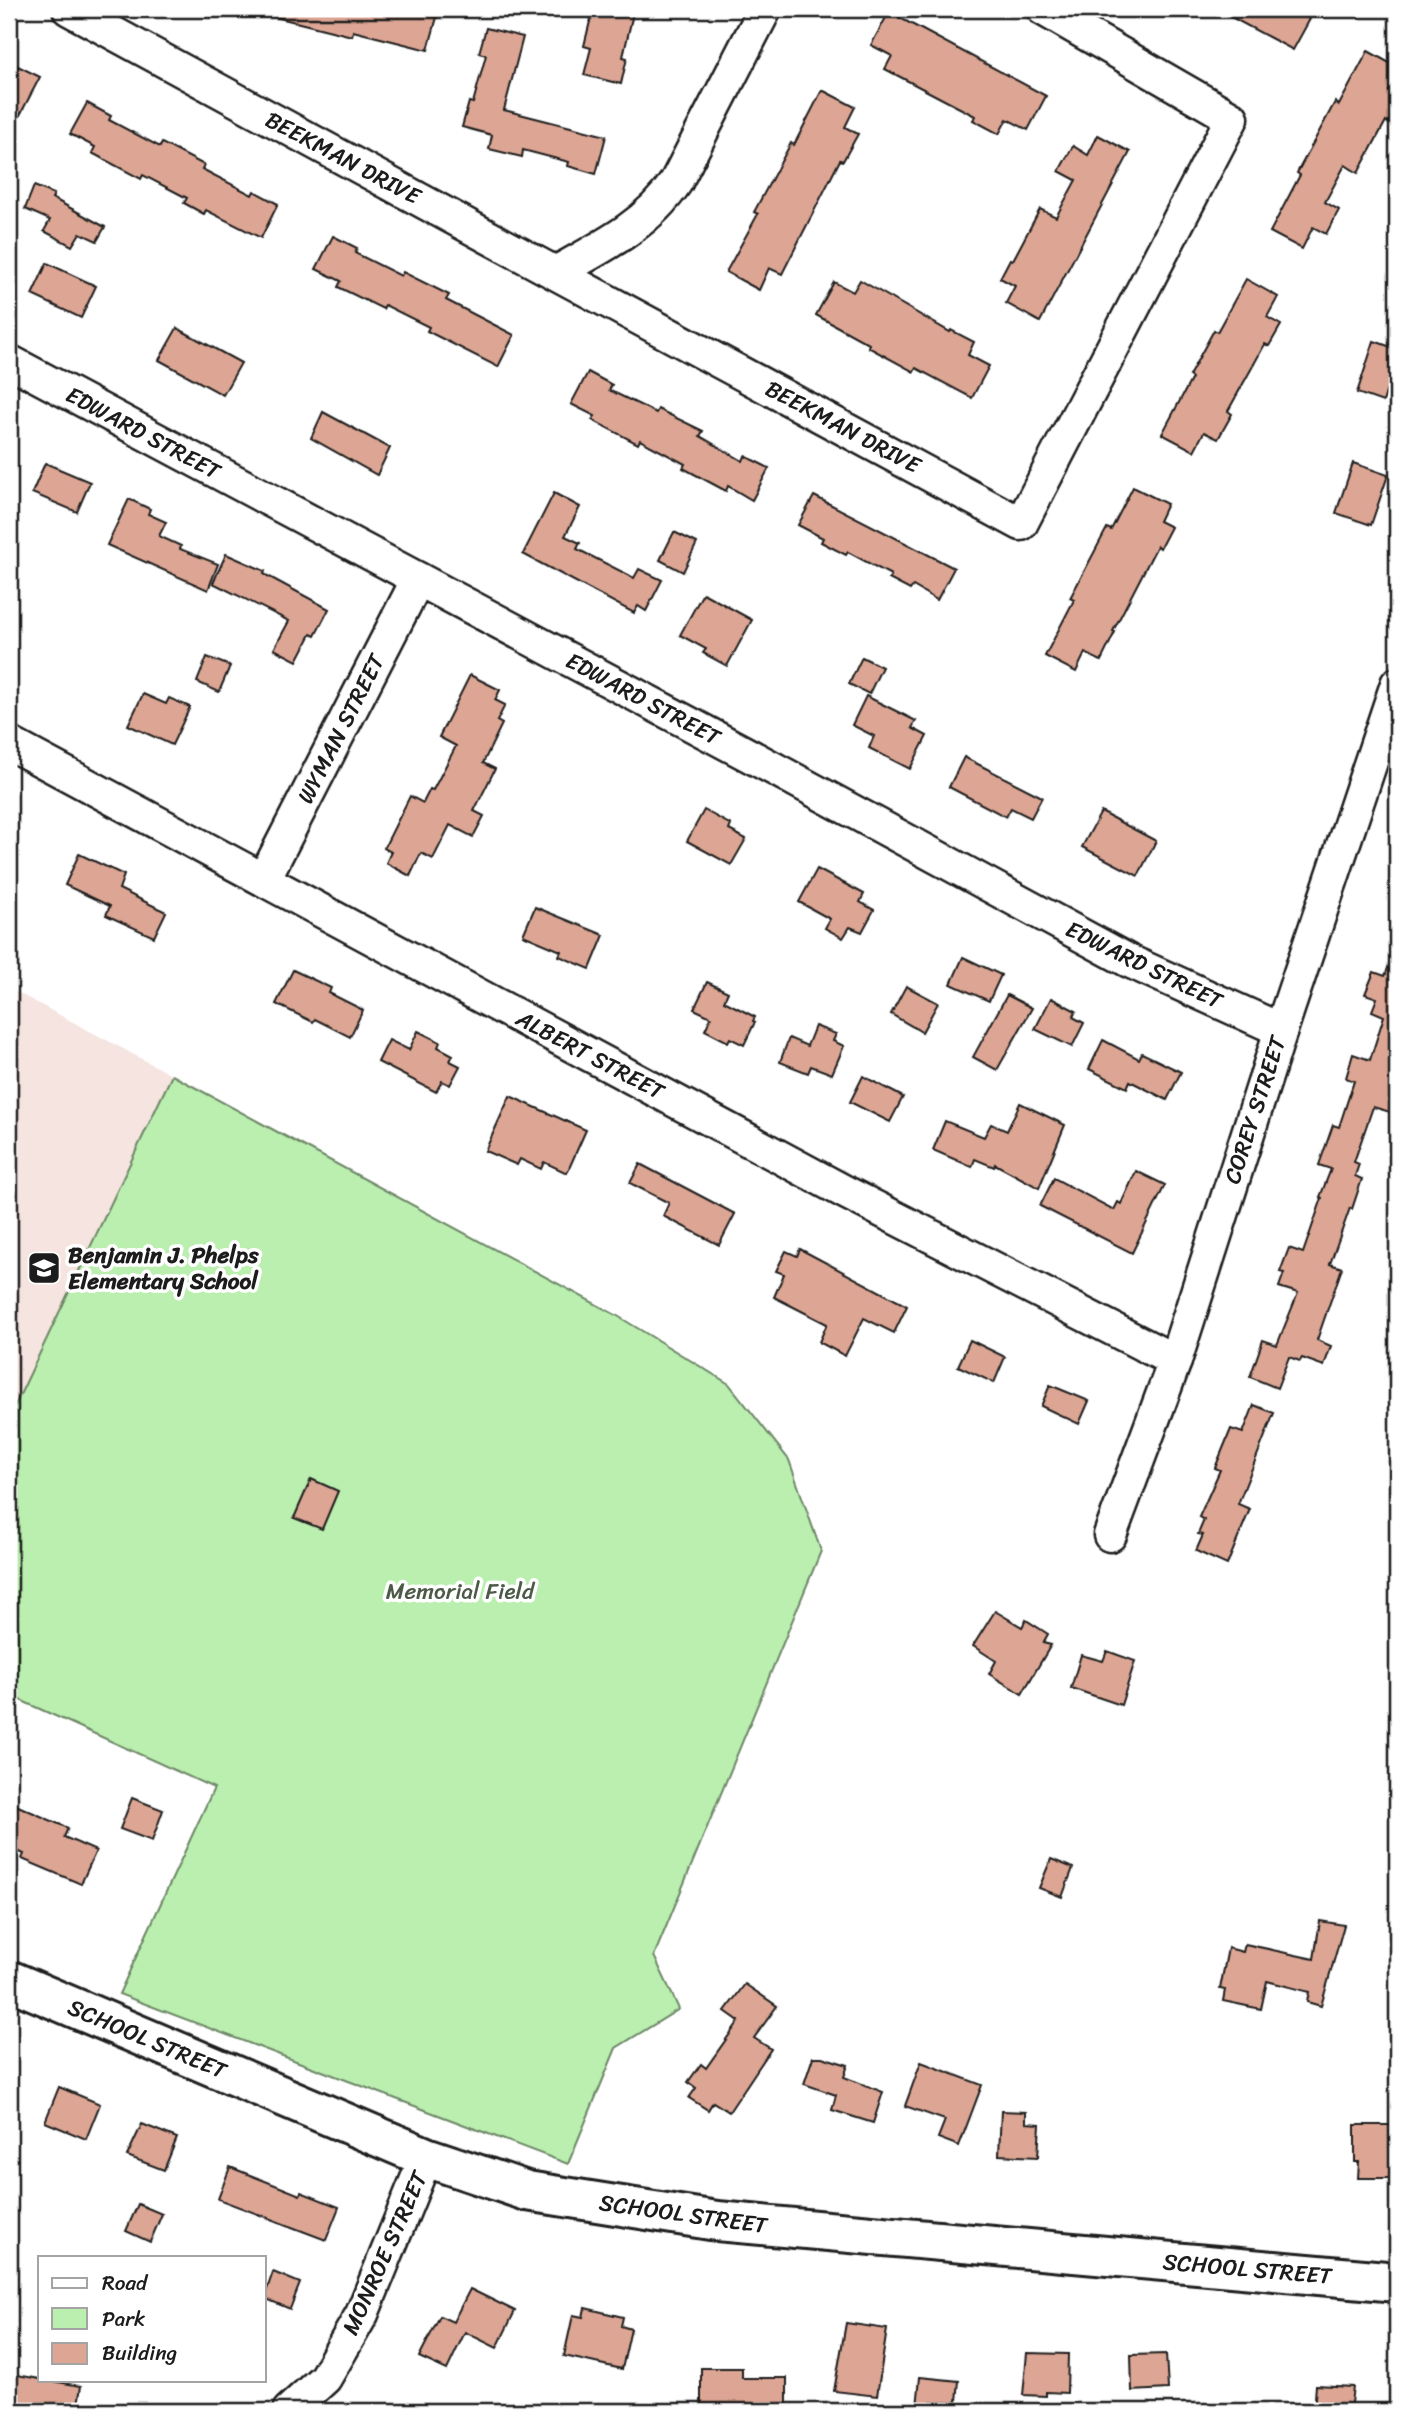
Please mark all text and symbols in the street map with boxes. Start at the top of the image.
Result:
street label: BEEKMAN DRIVE [258,100,429,217]
street label: BEEKMAN DRIVE [758,369,929,486]
street label: EDWARD STREET [58,375,229,492]
street label: EDWARD STREET [558,641,729,758]
street label: WYMAN STREET [286,645,397,811]
street label: EDWARD STREET [1058,909,1231,1022]
street label: ALBERT STREET [507,998,673,1112]
street label: COREY STREET [1212,1030,1299,1189]
place label: Benjamin J. Phelps Elementary School [68,1235,259,1302]
school or university icon: Benjamin J. Phelps Elementary School [25,1249,63,1287]
park label: Memorial Field [386,1571,536,1612]
street label: SCHOOL STREET [61,1987,234,2092]
street label: MONROE STREET [331,2163,440,2342]
street label: SCHOOL STREET [596,2182,771,2246]
street label: SCHOOL STREET [1161,2241,1335,2297]
legend [38,2256,266,2382]
text: Road [102,2264,149,2302]
text: Park [102,2300,145,2338]
text: Building [102,2334,178,2372]

